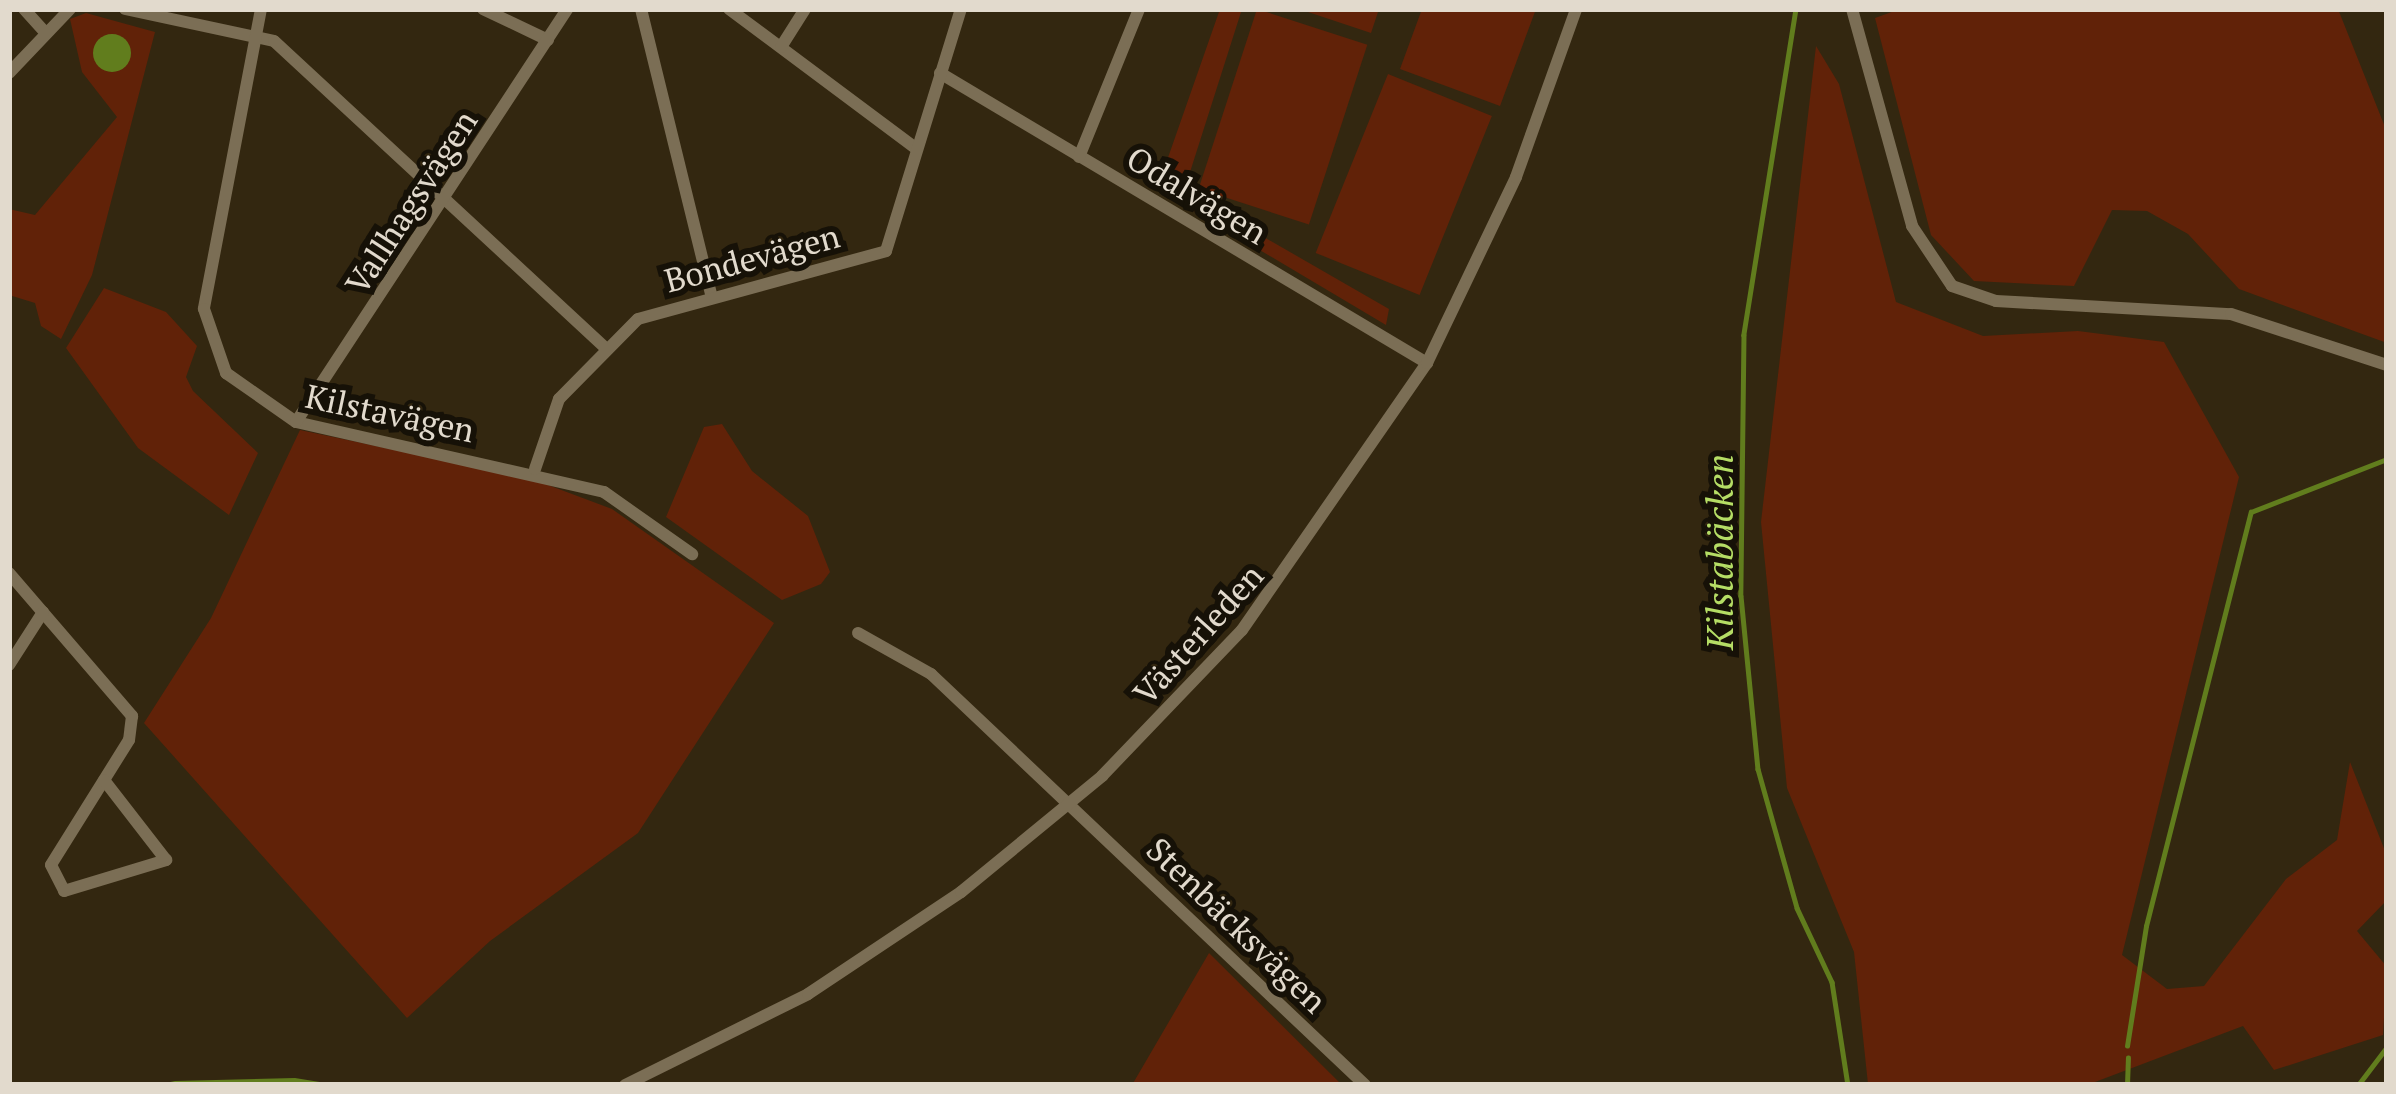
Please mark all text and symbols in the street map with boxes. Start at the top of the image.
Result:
street label: Vallhagsvägen [337,103,485,301]
street label: Odalvägen [1120,138,1274,252]
street label: Bondevägen [660,216,844,300]
street label: Kilstavägen [302,376,478,450]
water label: Kilstabäcken [1698,454,1742,650]
street label: Västerleden [1125,556,1271,712]
street label: Stenbäcksvägen [1139,829,1335,1021]

